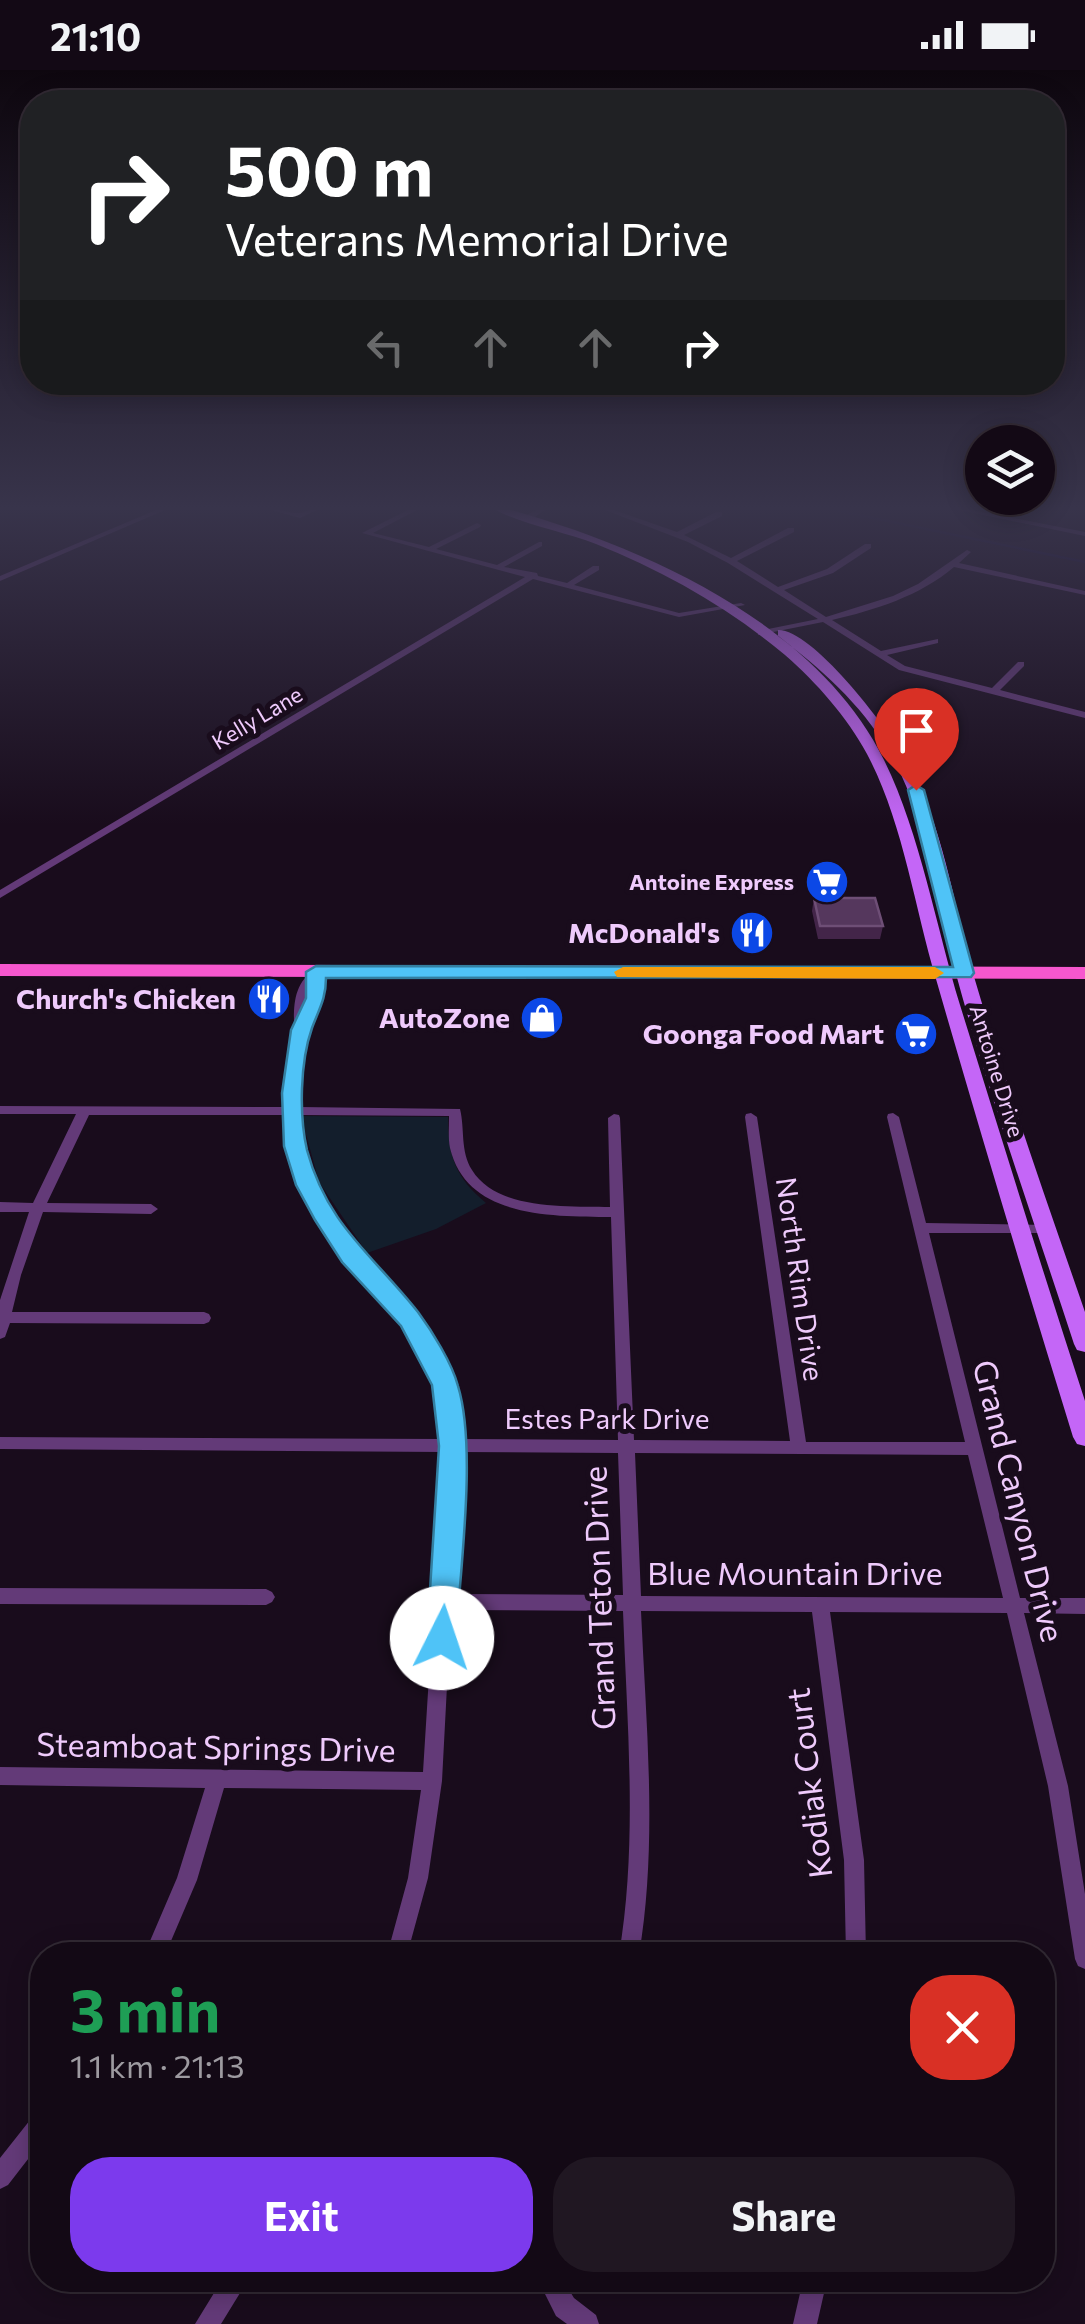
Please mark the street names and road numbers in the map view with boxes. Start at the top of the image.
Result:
street label: Kelly Lane [207,680,307,755]
street label: Antoine Drive [965,1001,1030,1140]
street label: North Rim Drive [770,1175,832,1383]
street label: Grand Canyon Drive [966,1355,1074,1646]
street label: Estes Park Drive [505,1401,709,1435]
street label: Grand Teton Drive [573,1465,623,1731]
street label: Blue Mountain Drive [647,1552,943,1592]
street label: Kodiak Court [777,1686,840,1881]
street label: Steamboat Springs Drive [36,1723,396,1769]

